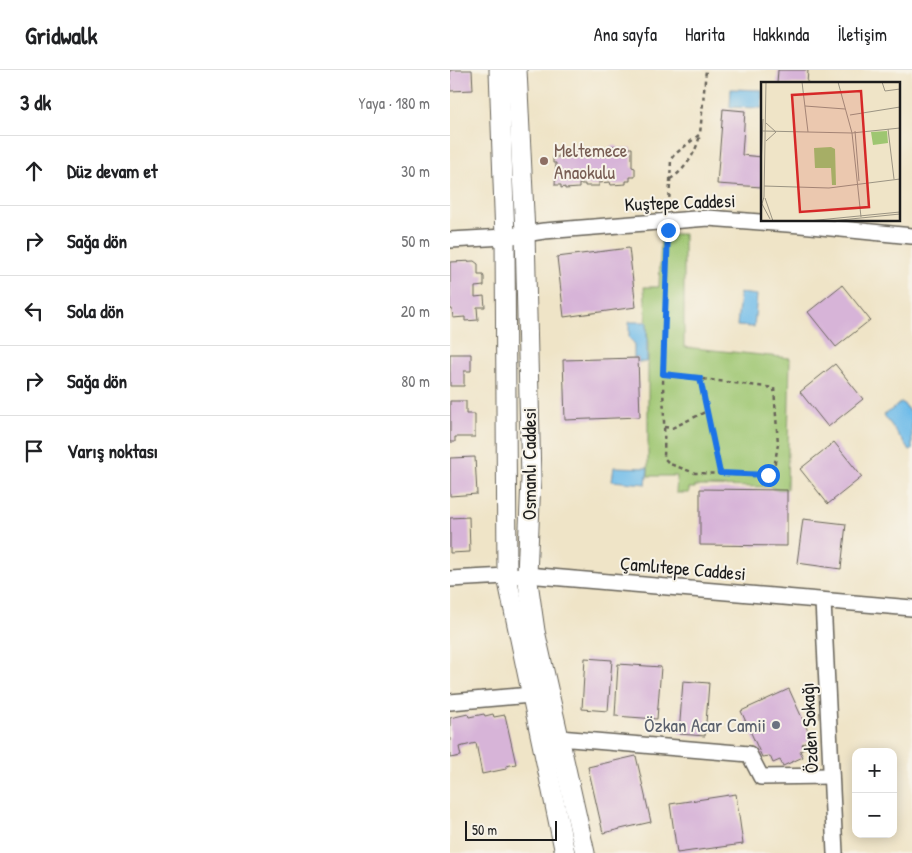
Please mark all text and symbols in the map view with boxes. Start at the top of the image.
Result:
text: Gridwalk [25,19,97,51]
text: Ana sayfa [594,22,657,47]
text: Harita [685,22,725,47]
text: Hakkında [753,22,809,47]
text: İletişim [837,22,887,47]
inset map [761,82,900,221]
text: 3 dk [20,88,51,117]
text: Yaya · 180 m [359,92,430,114]
place label: Meltemece Anaokulu [554,137,628,185]
marker: Meltemece Anaokulu [538,155,550,167]
icon: ahead [20,157,48,185]
text: Düz devam et [67,158,158,184]
text: 30 m [401,160,430,182]
street label: Kuştepe Caddesi [624,187,736,217]
route end [657,219,680,242]
icon: right [20,227,48,255]
text: Sağa dön [67,228,127,254]
text: 50 m [402,230,430,252]
icon: left [20,297,48,325]
text: Sola dön [67,298,124,324]
text: 20 m [401,300,430,322]
icon: right [20,367,48,395]
text: Sağa dön [67,368,127,394]
text: 80 m [401,370,430,392]
street label: Osmanlı Caddesi [516,408,542,520]
icon: arrive [20,437,48,465]
text: Varış noktası [67,438,158,464]
route start [757,464,780,487]
street label: Çamlıtepe Caddesi [619,550,747,586]
street label: Özden Sokağı [794,682,824,774]
place label: Özkan Acar Camii [644,712,766,738]
marker: Özkan Acar Camii [770,719,782,731]
map controls [852,748,897,838]
button: + [852,748,897,793]
button: − [852,793,897,838]
scale bar [465,818,558,841]
text: 50 m [472,820,497,839]

